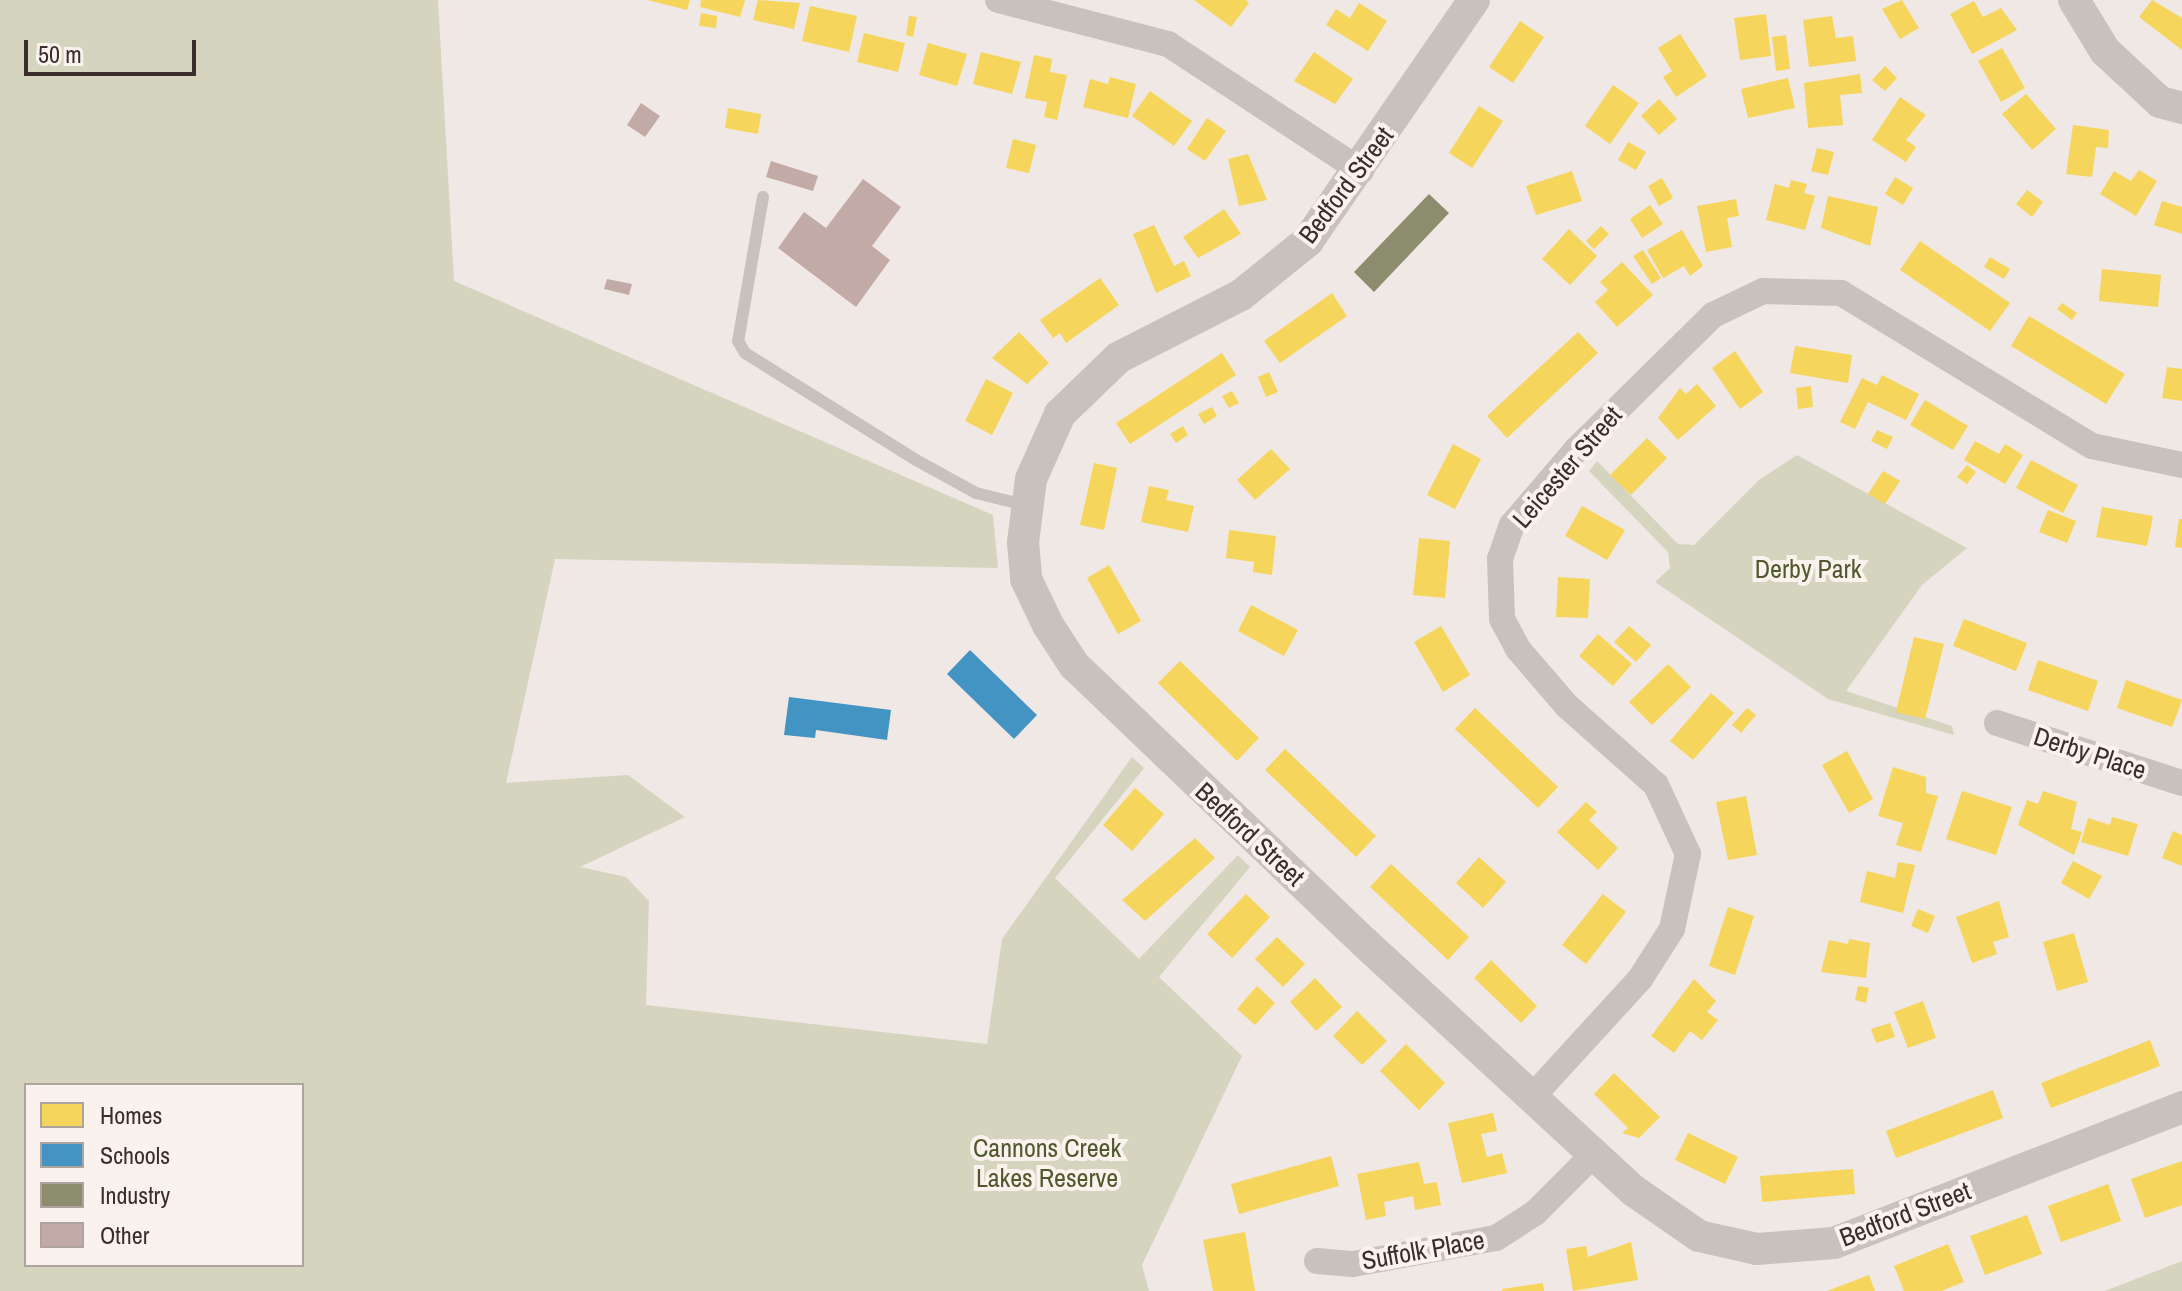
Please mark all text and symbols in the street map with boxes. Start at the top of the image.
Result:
scale bar [28,24,200,74]
text: 50 m [38,38,82,70]
street label: Bedford Street [1292,121,1400,249]
street label: Leicester Street [1506,400,1628,534]
park label: Derby Park [1755,553,1861,585]
street label: Derby Place [2030,720,2150,786]
street label: Bedford Street [1189,776,1311,892]
legend [24,1083,304,1267]
text: Homes [100,1099,162,1131]
park label: Cannons Creek Lakes Reserve [973,1132,1121,1194]
text: Schools [100,1139,170,1171]
street label: Bedford Street [1835,1175,1975,1253]
text: Industry [100,1179,170,1211]
text: Other [100,1219,149,1251]
street label: Suffolk Place [1359,1224,1487,1276]

